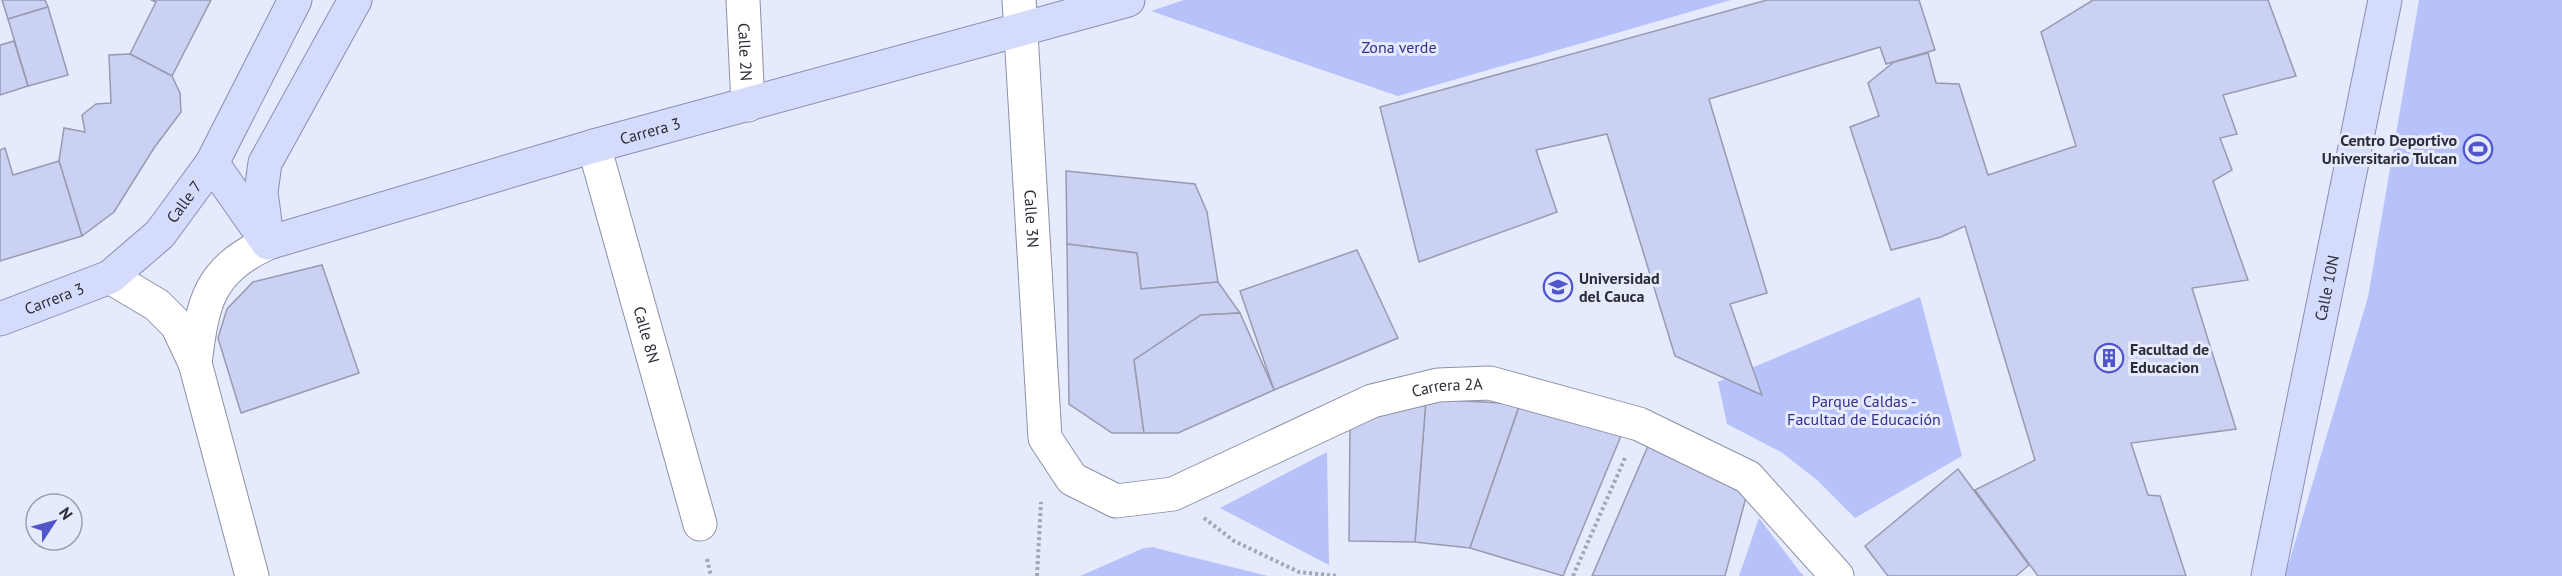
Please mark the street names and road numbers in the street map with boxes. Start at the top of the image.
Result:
street label: Calle 2N [734,22,757,81]
street label: Carrera 3 [617,113,683,149]
street label: Calle 7 [162,176,206,226]
street label: Calle 3N [1020,189,1044,248]
street label: Calle 10N [2310,253,2343,323]
street label: Carrera 3 [22,278,87,319]
street label: Calle 8N [629,304,664,365]
street label: Carrera 2A [1410,373,1484,401]

